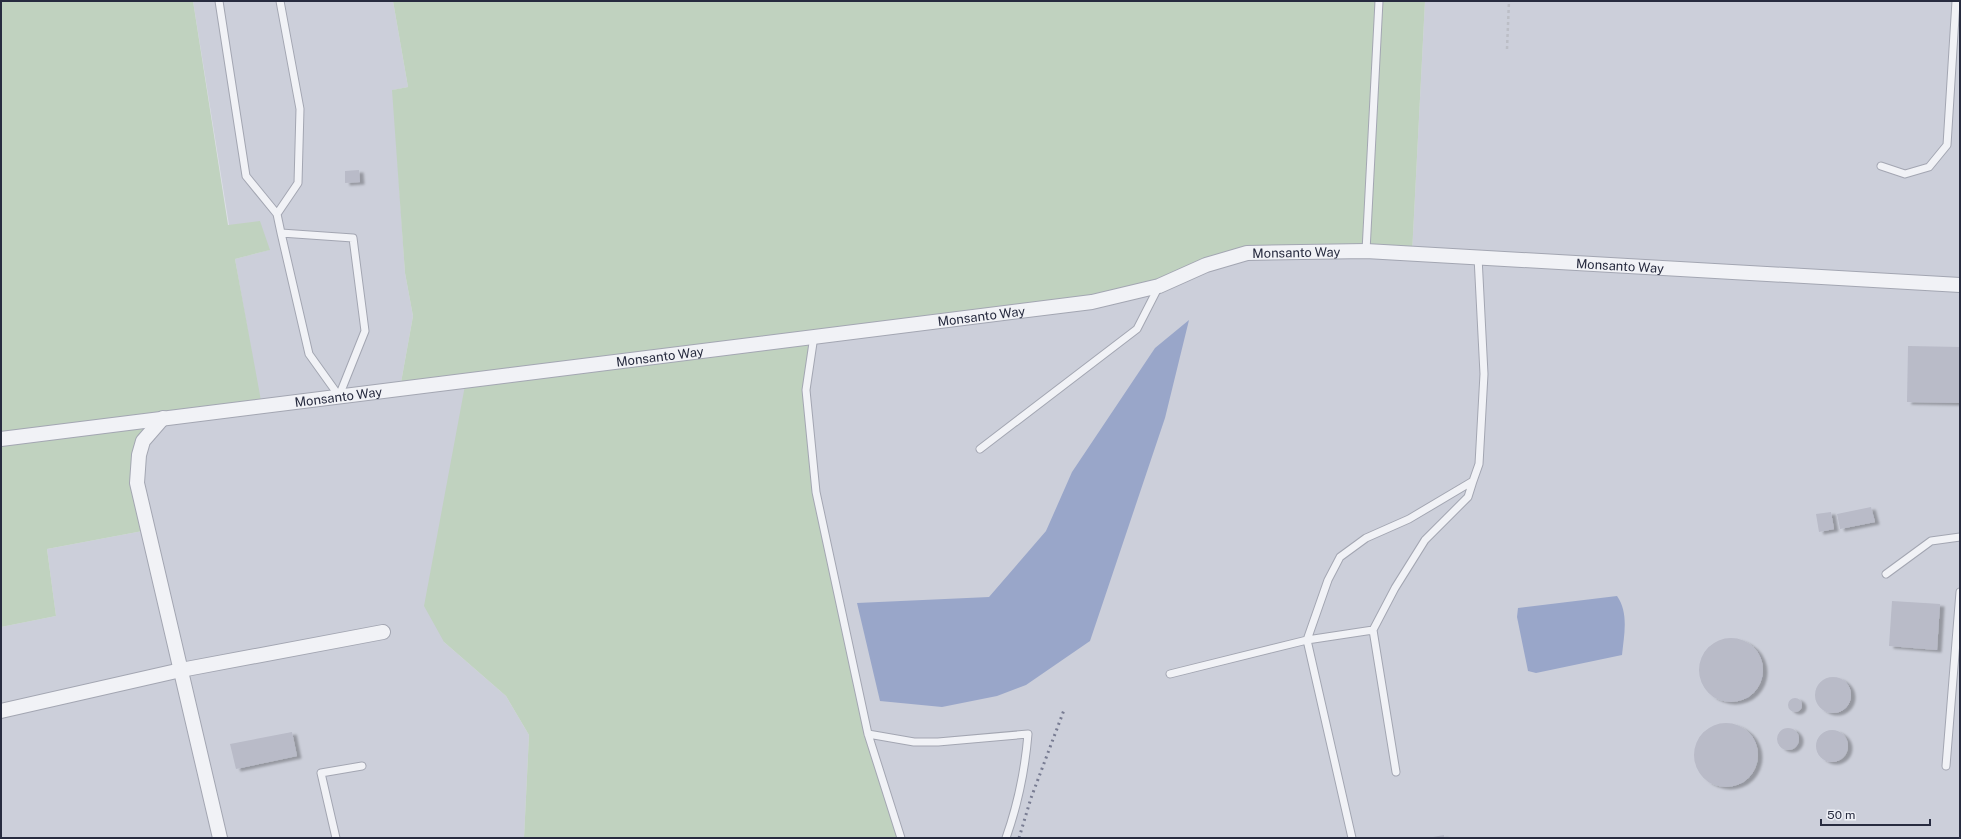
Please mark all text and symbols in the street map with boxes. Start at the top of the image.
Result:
street label: Monsanto Way [1252,244,1341,261]
street label: Monsanto Way [1575,256,1664,276]
street label: Monsanto Way [937,303,1026,329]
street label: Monsanto Way [615,344,705,370]
street label: Monsanto Way [294,384,383,410]
scale bar [1821,801,1930,827]
text: 50 m [1827,808,1855,822]

